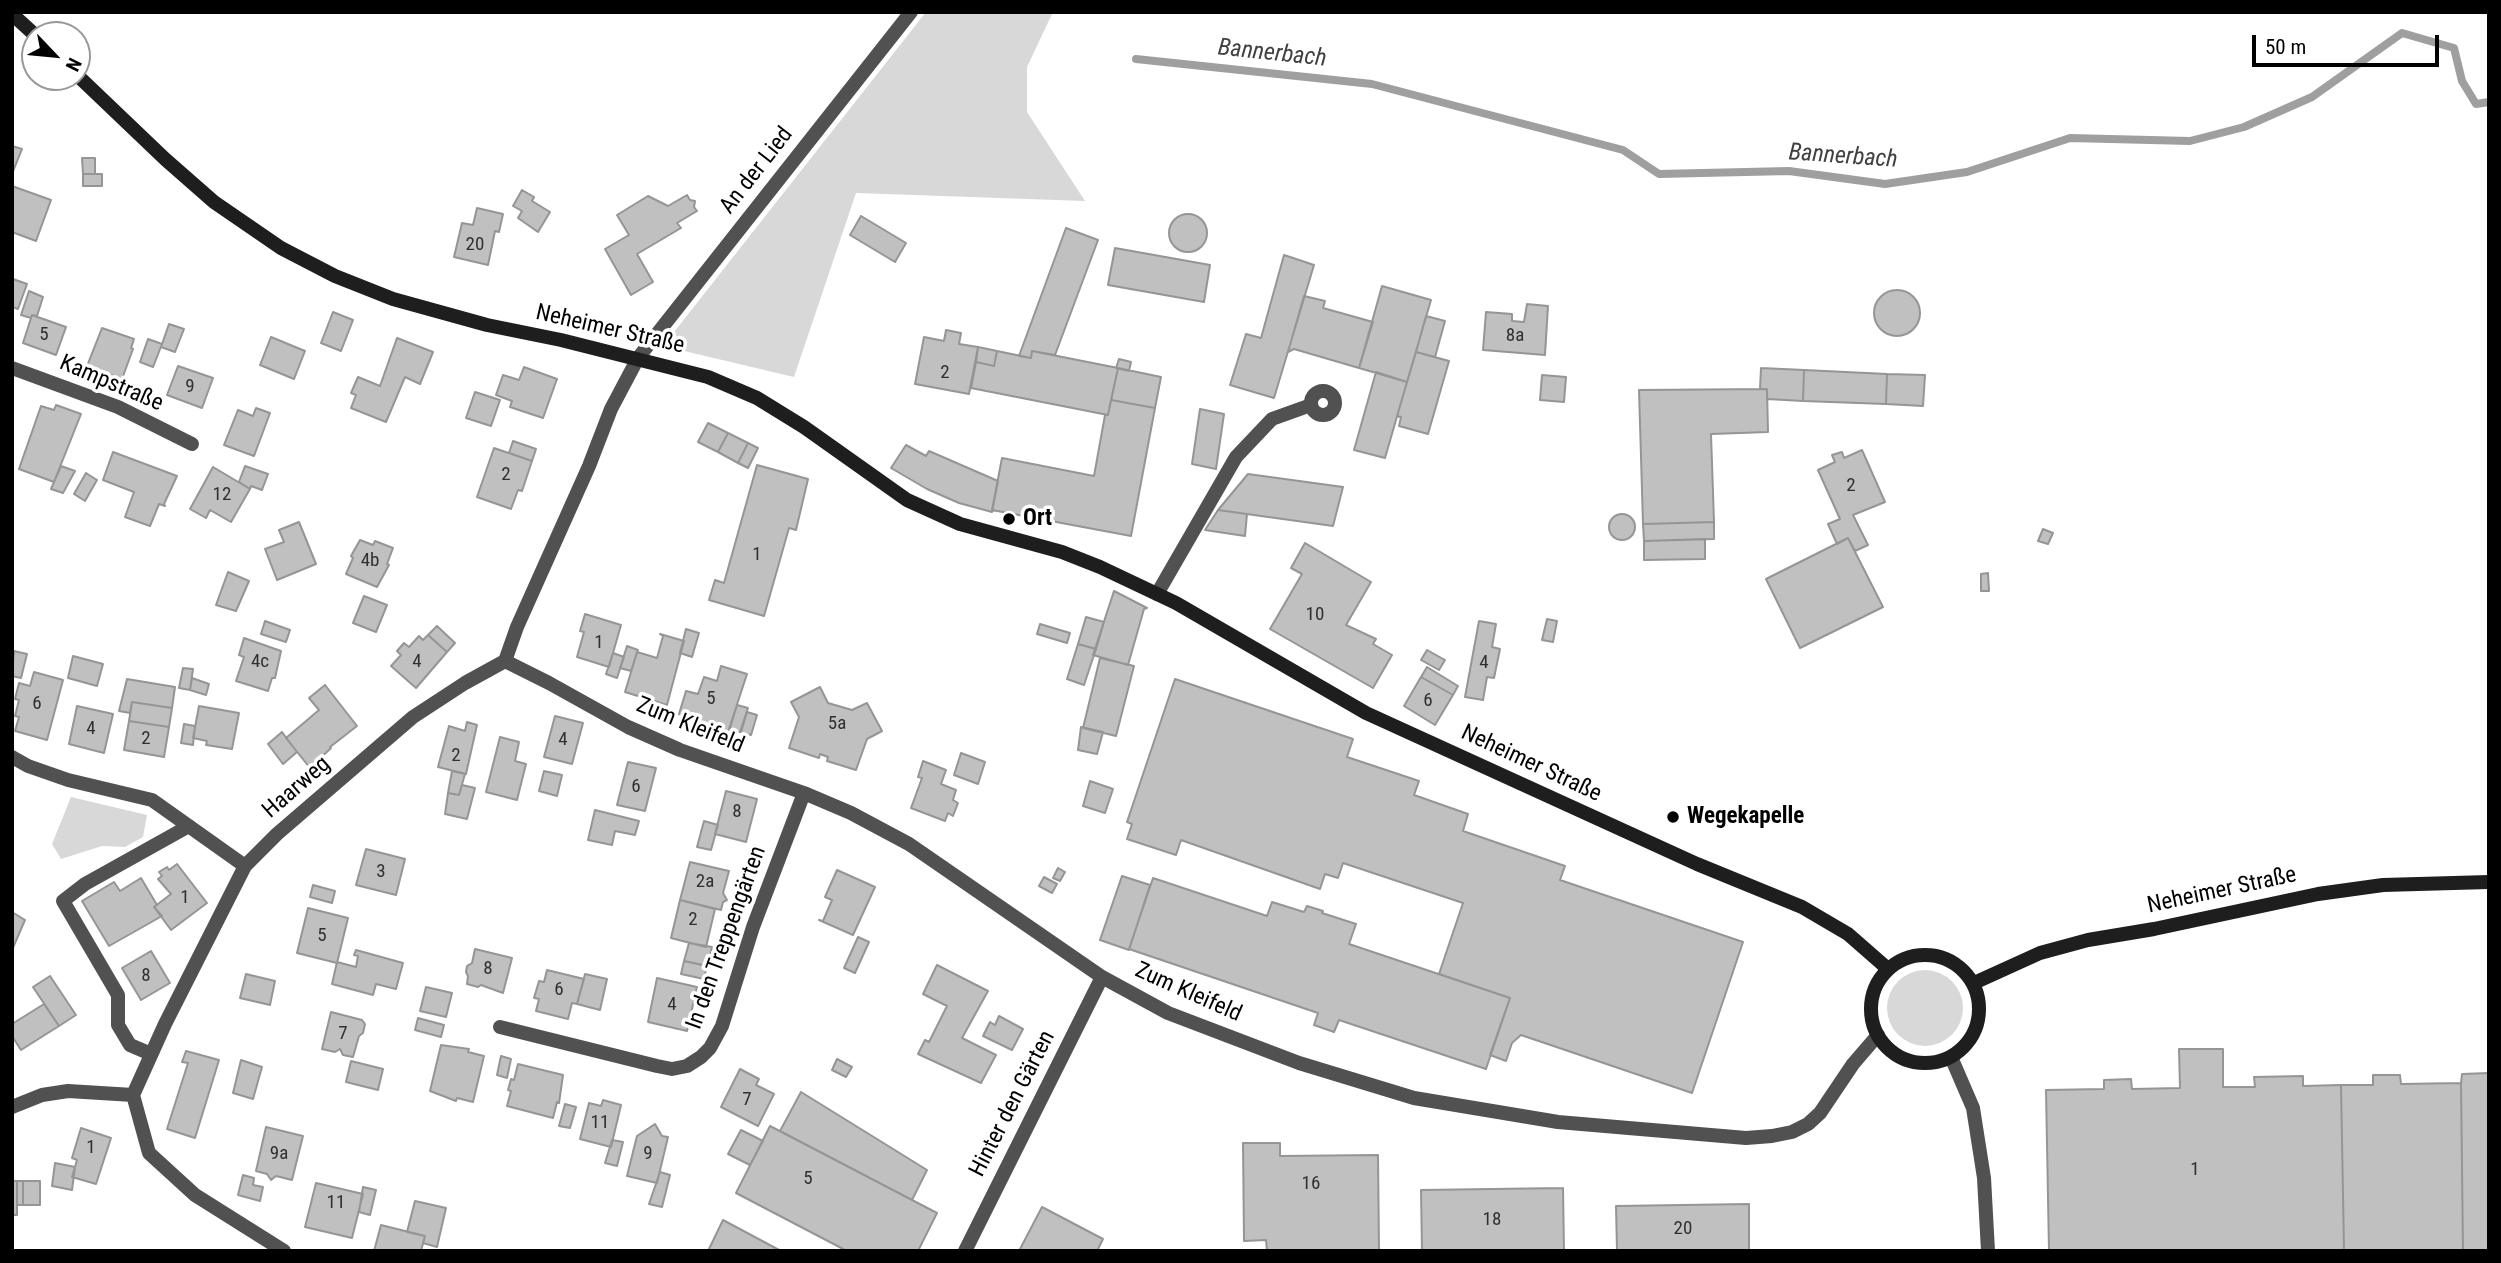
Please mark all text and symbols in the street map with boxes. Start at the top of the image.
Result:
north arrow [21,21,91,91]
scale bar [2256,21,2443,65]
water label: Bannerbach [1216,34,1328,74]
text: 50 m [2265,35,2306,59]
text: N [61,54,86,75]
street label: An der Lied [715,122,799,220]
water label: Bannerbach [1788,139,1898,175]
house number: 20 [466,234,484,256]
street label: Neheimer Straße [533,299,687,361]
house number: 5 [39,324,49,346]
house number: 8a [1506,325,1524,347]
street label: Kampstraße [55,350,167,418]
house number: 2 [940,362,950,384]
house number: 9 [185,376,195,398]
house number: 2 [501,464,511,486]
house number: 2 [1846,475,1856,497]
house number: 12 [213,484,231,506]
place label: Ort [1023,505,1052,533]
marker: Ort [1001,511,1017,527]
house number: 1 [752,544,762,566]
house number: 4b [361,550,379,572]
house number: 10 [1306,604,1324,626]
house number: 1 [594,632,604,654]
house number: 4c [251,651,269,673]
house number: 4 [412,651,422,673]
house number: 4 [1479,652,1489,674]
house number: 5 [706,688,716,710]
house number: 6 [1423,690,1433,712]
street label: Zum Kleifeld [632,692,748,760]
house number: 6 [32,693,42,715]
house number: 5a [828,713,846,735]
house number: 4 [86,718,96,740]
street label: Neheimer Straße [1456,719,1606,809]
house number: 2 [141,728,151,750]
house number: 4 [558,729,568,751]
house number: 2 [451,745,461,767]
street label: Haarweg [258,751,336,825]
house number: 6 [631,776,641,798]
house number: 8 [732,801,742,823]
place label: Wegekapelle [1687,803,1804,831]
marker: Wegekapelle [1665,809,1681,825]
street label: In den Treppengärten [681,843,773,1033]
house number: 3 [376,861,386,883]
street label: Neheimer Straße [2145,862,2299,920]
house number: 2a [696,871,714,893]
house number: 1 [180,887,190,909]
house number: 2 [688,909,698,931]
house number: 5 [317,925,327,947]
street label: Zum Kleifeld [1130,957,1246,1029]
house number: 8 [483,958,493,980]
house number: 8 [141,965,151,987]
house number: 6 [554,979,564,1001]
house number: 4 [667,994,677,1016]
house number: 7 [338,1023,348,1045]
street label: Hinter den Gärten [964,1026,1062,1182]
house number: 7 [742,1089,752,1111]
house number: 11 [591,1112,609,1134]
house number: 1 [86,1137,96,1159]
house number: 9a [270,1143,288,1165]
house number: 9 [643,1143,653,1165]
house number: 1 [2190,1159,2200,1181]
house number: 5 [803,1168,813,1190]
house number: 16 [1302,1173,1320,1195]
house number: 11 [327,1192,345,1214]
house number: 18 [1483,1209,1501,1231]
house number: 20 [1674,1218,1692,1240]

